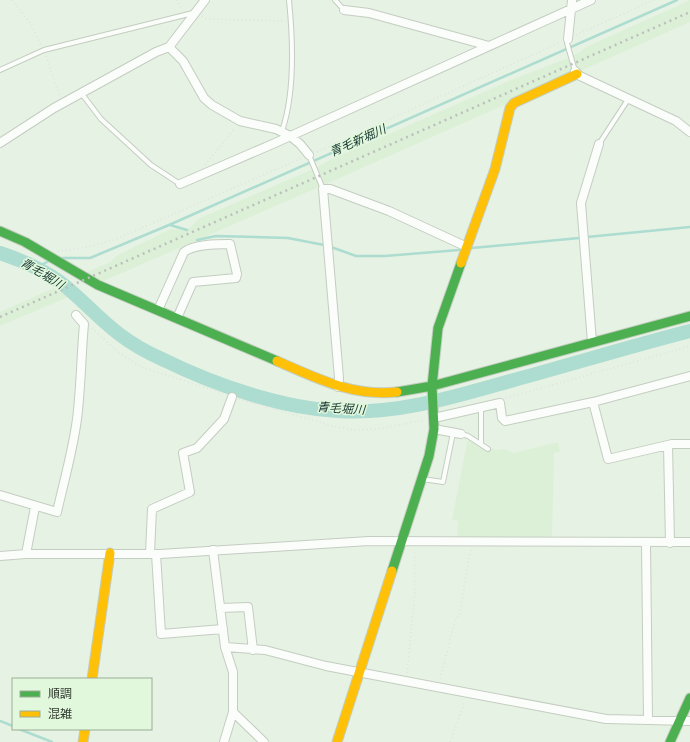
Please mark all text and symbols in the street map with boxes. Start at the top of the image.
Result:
water label: 青毛新堀川 [328,121,390,160]
water label: 青毛堀川 [18,255,68,294]
water label: 青毛堀川 [317,400,367,418]
legend [12,678,152,730]
text: 順調 [48,687,72,702]
text: 混雑 [48,707,72,722]

